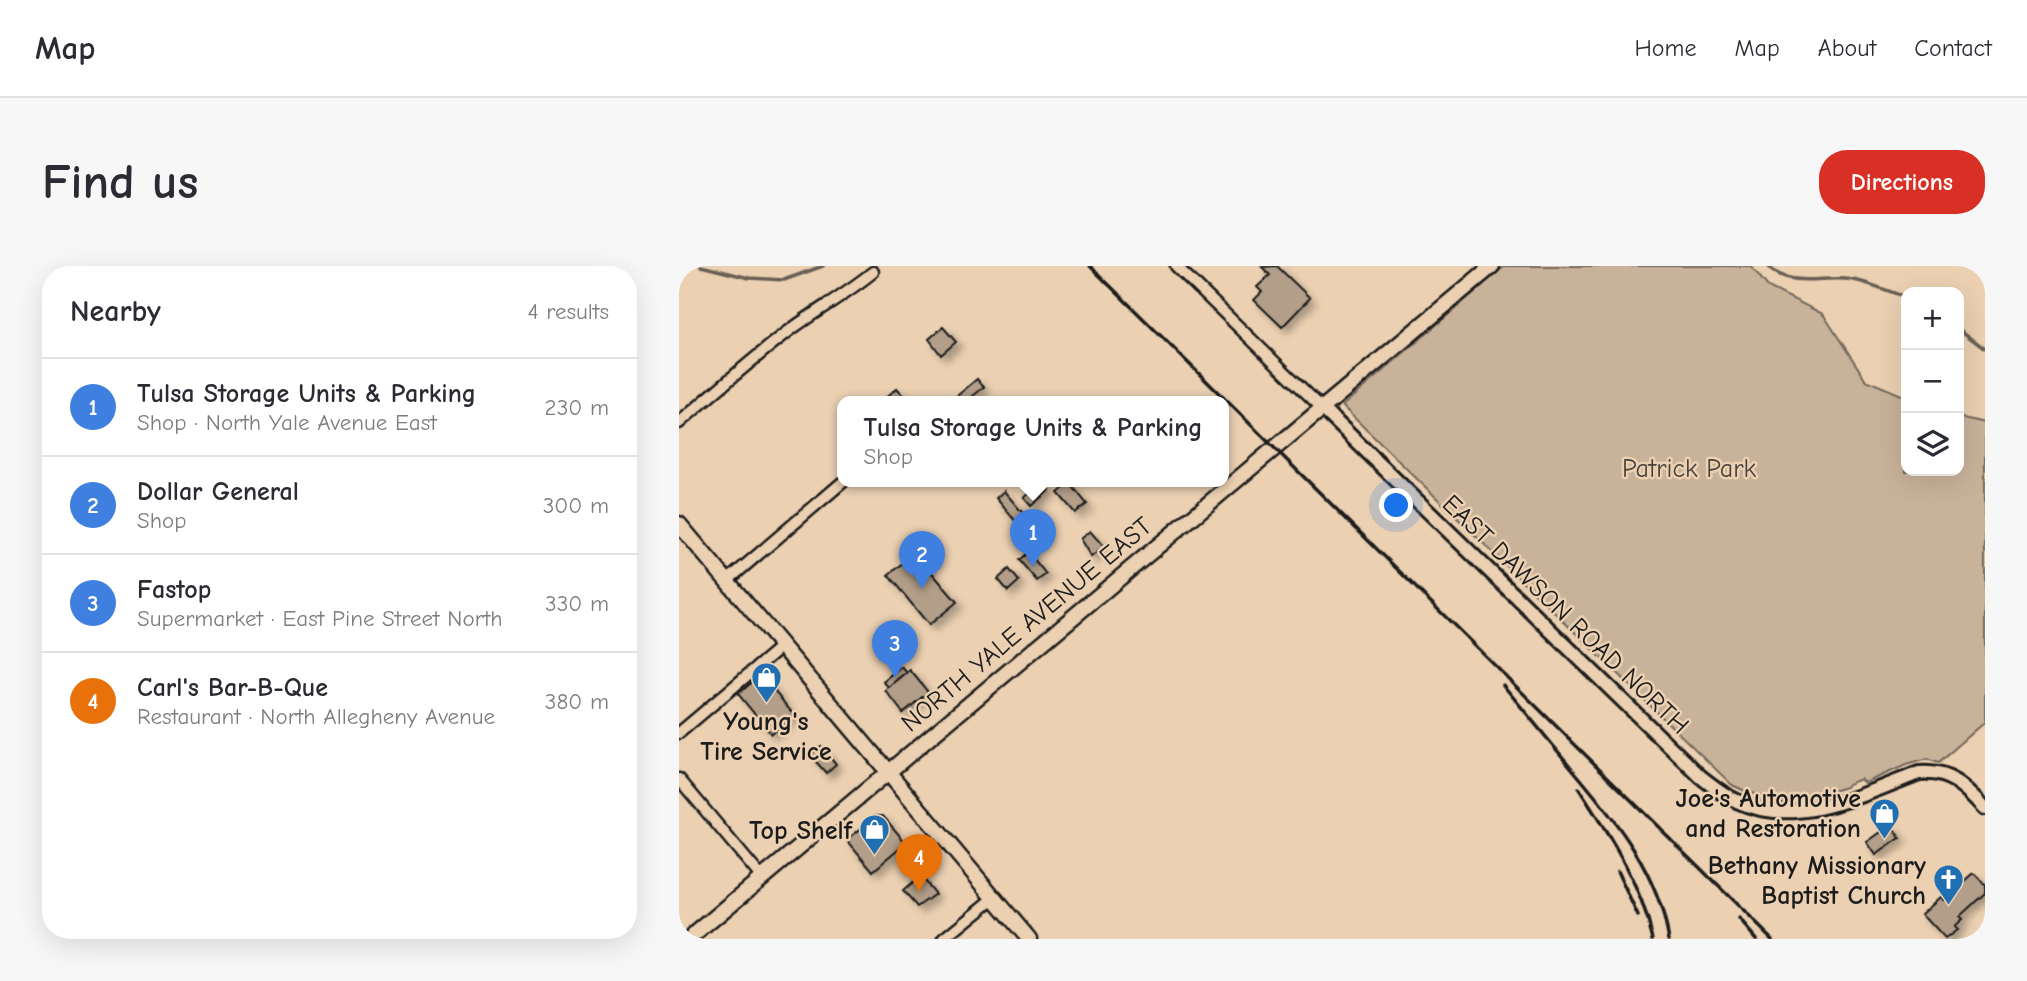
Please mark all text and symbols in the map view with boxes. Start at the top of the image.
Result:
text: Map [35,29,96,67]
text: Home [1635,34,1696,62]
text: Map [1734,34,1780,62]
text: About [1818,34,1876,62]
text: Contact [1914,34,1992,62]
button: Directions [1819,150,1985,214]
text: Find us [42,154,198,210]
map controls [1901,287,1964,476]
button: + [1901,287,1964,350]
text: Nearby [70,294,161,329]
text: 4 results [527,298,609,325]
button: − [1901,350,1964,413]
text: Tulsa Storage Units & Parking [137,379,476,409]
text: 1 [88,394,98,421]
text: 230 m [545,394,609,421]
popup [837,396,1229,487]
text: Shop · North Yale Avenue East [137,409,437,436]
text: Tulsa Storage Units & Parking [863,413,1203,443]
button: layers [1901,413,1964,476]
text: Shop [863,443,913,470]
park label: Patrick Park [1622,454,1756,484]
text: Dollar General [137,477,299,507]
your location [1379,488,1413,522]
street label: EAST DAWSON ROAD NORTH [1436,489,1695,740]
text: 2 [87,492,99,519]
text: 300 m [543,492,609,519]
text: Shop [137,507,186,534]
pin: 1 [1010,509,1056,567]
street label: NORTH YALE AVENUE EAST [895,511,1158,738]
pin: 2 [899,531,945,589]
text: Fastop [137,575,211,605]
text: 3 [87,590,99,617]
text: 330 m [545,590,609,617]
text: Supermarket · East Pine Street North [137,605,503,632]
pin: 3 [872,620,918,678]
shop icon: Young's Tire Service [749,661,783,705]
text: Carl's Bar-B-Que [137,673,328,703]
text: 4 [88,688,98,715]
text: 380 m [545,688,609,715]
text: Restaurant · North Allegheny Avenue [137,703,495,730]
place label: Young's Tire Service [700,707,832,767]
place label: Joe's Automotive and Restoration [1675,784,1861,844]
shop icon: Joe's Automotive and Restoration [1867,796,1901,840]
shop icon: Top Shelf [858,813,892,857]
place label: Top Shelf [749,816,854,846]
pin: 4 [896,834,942,892]
place label: Bethany Missionary Baptist Church [1708,851,1926,911]
church icon: Bethany Missionary Baptist Church [1932,863,1966,907]

